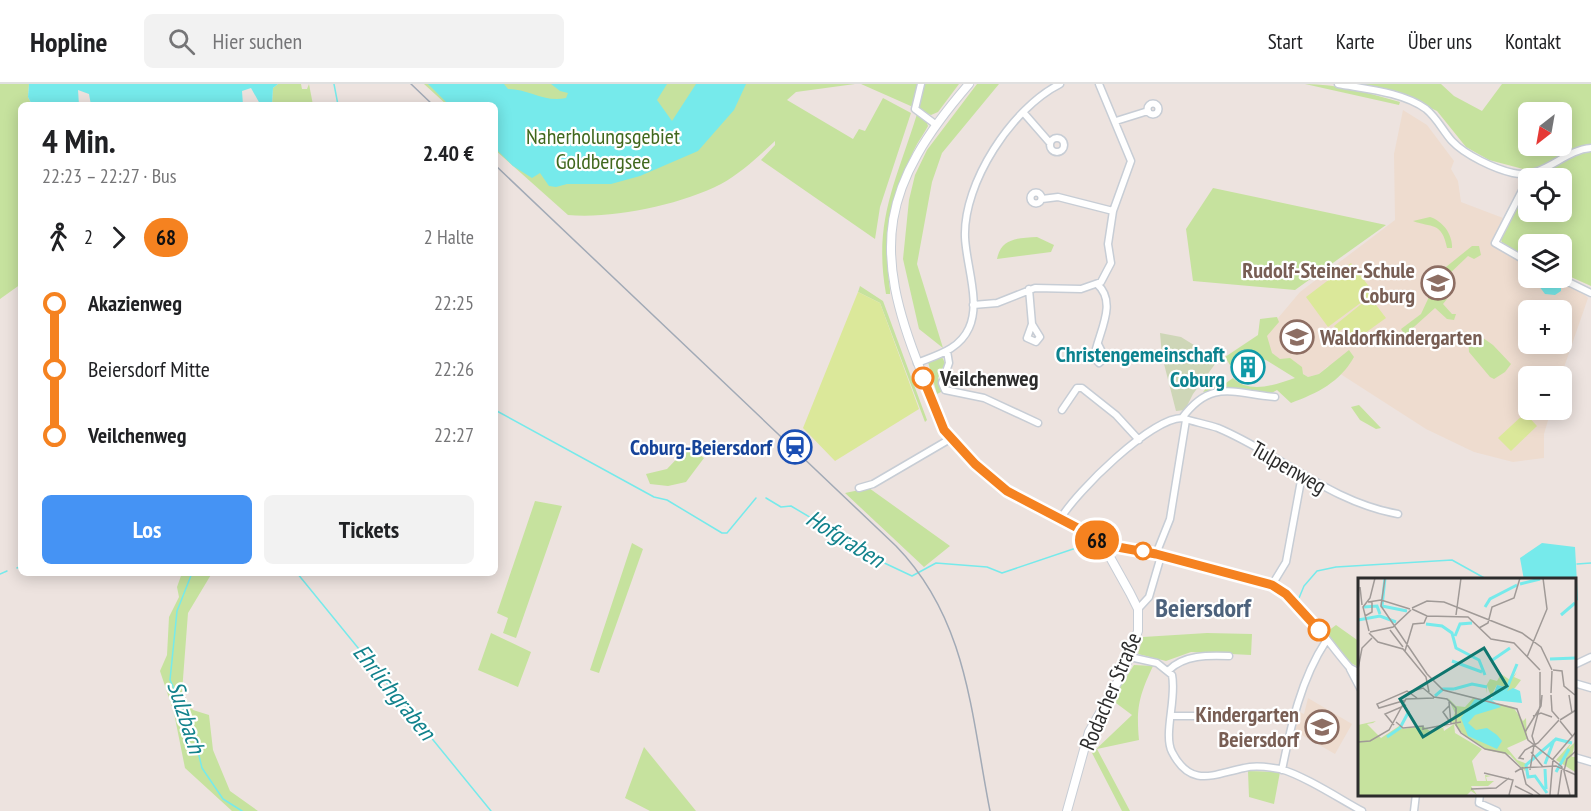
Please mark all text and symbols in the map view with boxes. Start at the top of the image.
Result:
search box [144,14,564,68]
text: Hopline [30,23,108,60]
icon: search [165,25,198,58]
text: Hier suchen [213,27,302,55]
text: Start [1268,28,1303,55]
text: Karte [1336,28,1375,55]
text: Über uns [1408,28,1472,55]
text: Kontakt [1505,28,1561,55]
north arrow [1518,102,1572,156]
map controls [1518,102,1572,420]
text: 4 Min. [42,119,116,162]
park label: Naherholungsgebiet Goldbergsee [526,122,680,175]
text: 2.40 € [423,139,474,167]
text: 22:23 – 22:27 · Bus [42,163,177,189]
button: locate [1518,168,1572,222]
icon: walk [42,221,75,254]
icon: forward [102,221,135,254]
text: 2 [84,224,93,250]
text: 68 [156,224,176,251]
text: 2 Halte [424,224,474,250]
button: layers [1518,234,1572,288]
place label: Rudolf-Steiner-Schule Coburg [1242,256,1415,309]
school or university icon: Rudolf-Steiner-Schule Coburg [1420,265,1456,301]
text: Akazienweg [88,289,182,317]
text: 22:25 [434,290,474,316]
button: + [1518,300,1572,354]
school or university icon: Waldorfkindergarten [1279,319,1315,355]
place label: Waldorfkindergarten [1319,323,1482,351]
place label: Christengemeinschaft Coburg [1056,340,1226,393]
building icon: Christengemeinschaft Coburg [1230,349,1266,385]
text: Beiersdorf Mitte [88,355,210,383]
text: 22:26 [434,356,474,382]
place label: Veilchenweg [939,364,1038,392]
button: − [1518,366,1572,420]
marker: Veilchenweg [912,367,934,389]
text: Veilchenweg [88,421,186,449]
text: 22:27 [434,422,474,448]
station icon: Coburg-Beiersdorf [777,429,813,465]
place label: Coburg-Beiersdorf [630,433,773,461]
street label: Tulpenweg [1246,434,1332,500]
button: Los [42,495,252,564]
button: Tickets [264,495,474,564]
water label: Hofgraben [800,503,891,575]
line badge: 68 [1070,520,1124,560]
text: 68 [1087,527,1107,554]
unlabelled marker [1134,542,1152,560]
inset map [1358,578,1576,796]
district label: Beiersdorf [1155,591,1253,624]
unlabelled marker [1308,619,1330,641]
street label: Rodacher Straße [1073,628,1147,754]
water label: Ehrlichgraben [346,637,443,747]
water label: Sulzbach [160,677,213,758]
place label: Kindergarten Beiersdorf [1196,700,1300,753]
school or university icon: Kindergarten Beiersdorf [1304,709,1340,745]

